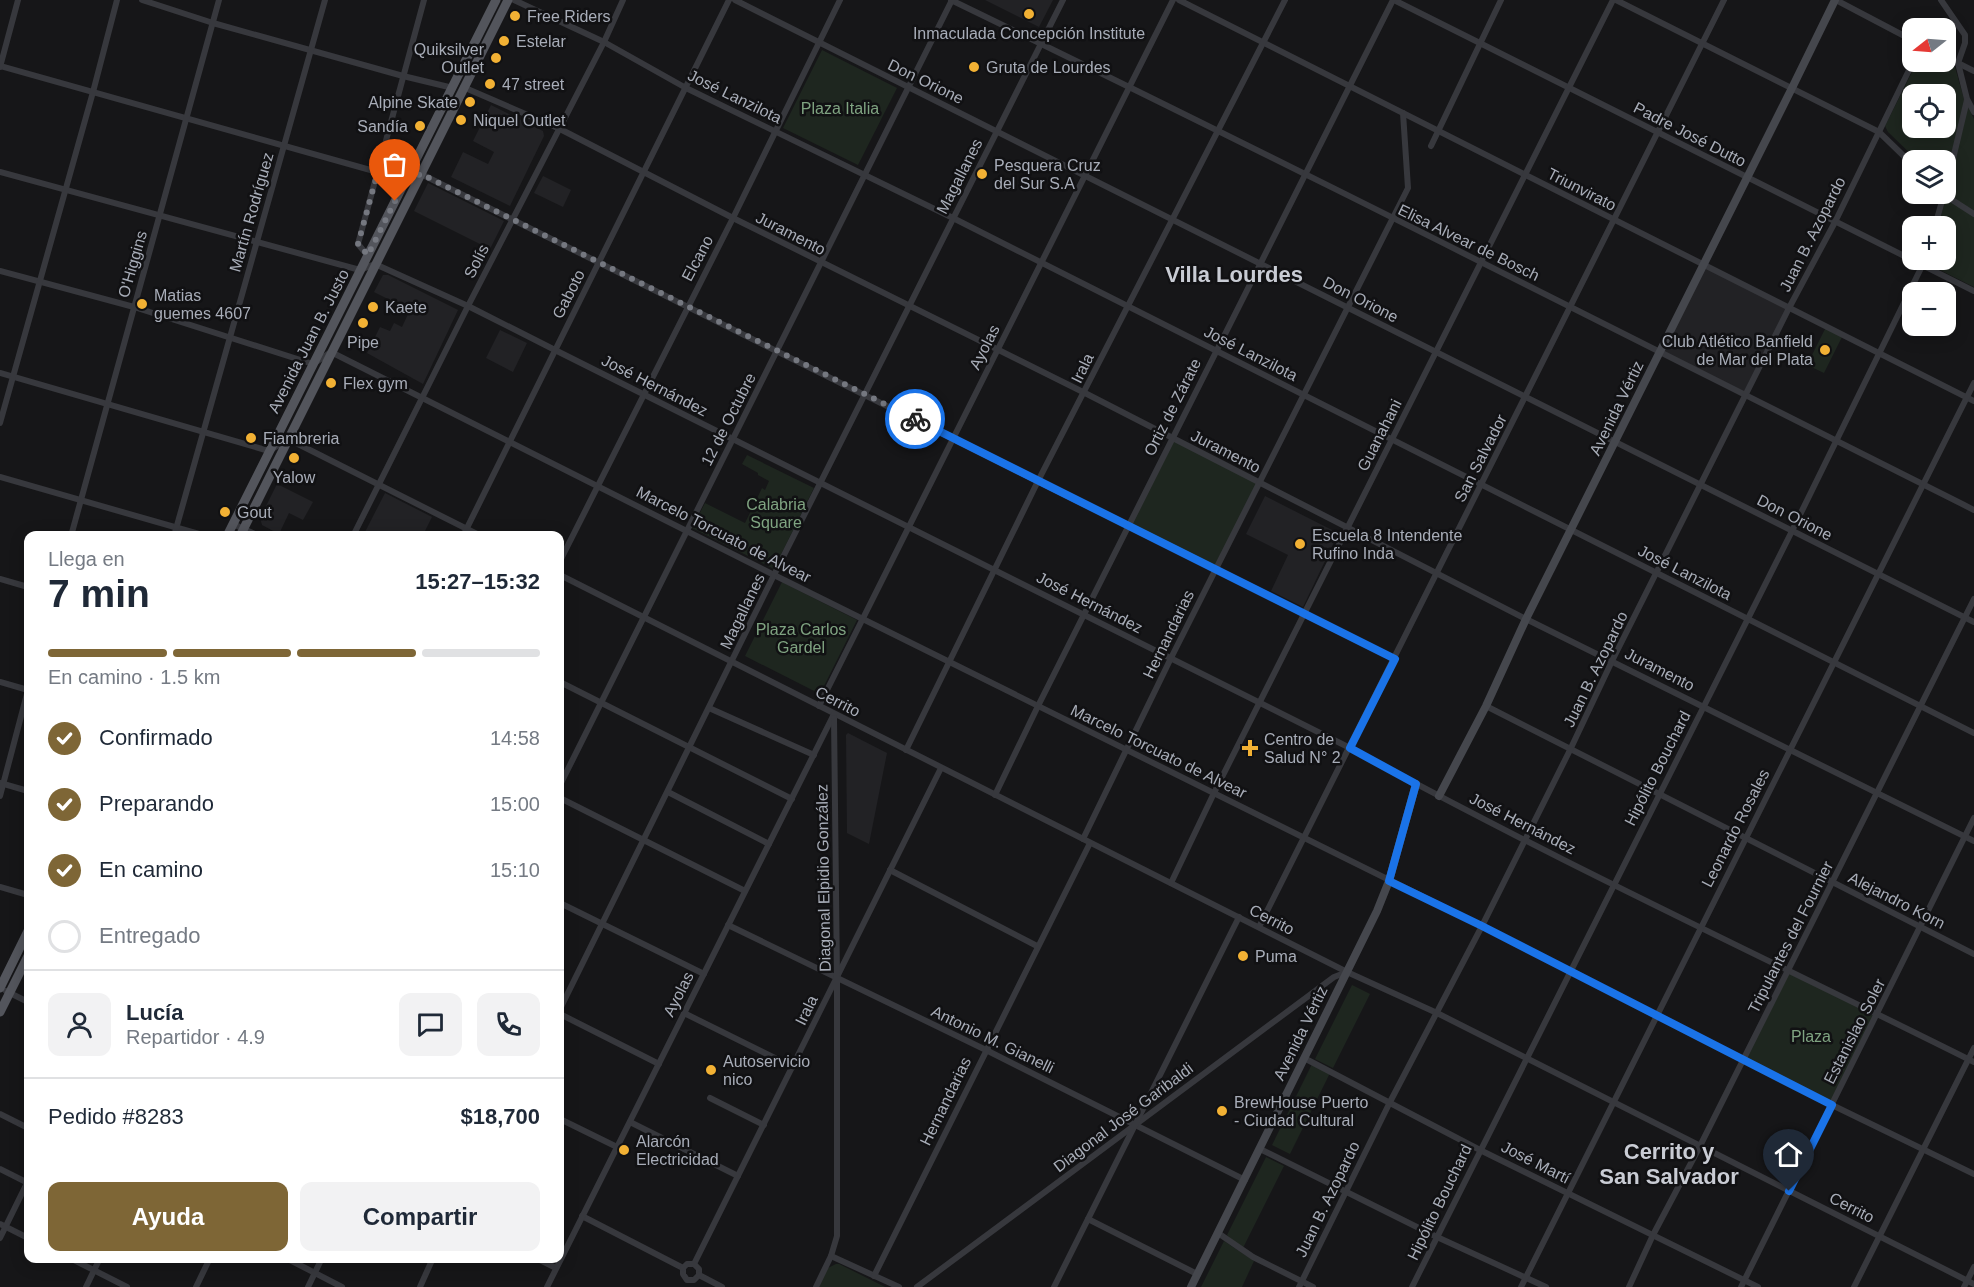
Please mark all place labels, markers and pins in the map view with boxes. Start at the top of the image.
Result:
marker: Inmaculada Concepción Institute [1022,7,1036,21]
place label: Free Riders [527,8,611,25]
marker: Free Riders [508,9,522,23]
place label: Inmaculada Concepción Institute [913,25,1145,42]
place label: Estelar [516,33,566,50]
marker: Estelar [497,34,511,48]
place label: Quiksilver Outlet [414,41,485,76]
marker: Quiksilver Outlet [489,51,503,65]
place label: Gruta de Lourdes [986,59,1111,76]
marker: Gruta de Lourdes [967,60,981,74]
place label: 47 street [502,76,565,93]
marker: 47 street [483,77,497,91]
place label: Alpine Skate [368,94,458,111]
marker: Alpine Skate [463,95,477,109]
place label: Niquel Outlet [473,112,566,129]
marker: Niquel Outlet [454,113,468,127]
place label: Sandía [357,118,408,135]
marker: Sandía [413,119,427,133]
pin [369,139,420,201]
place label: Pesquera Cruz del Sur S.A [994,157,1101,192]
marker: Pesquera Cruz del Sur S.A [975,167,989,181]
place label: Matias guemes 4607 [154,287,251,322]
marker: Matias guemes 4607 [135,297,149,311]
place label: Kaete [385,299,427,316]
marker: Kaete [366,300,380,314]
marker: Pipe [356,316,370,330]
place label: Club Atlético Banfield de Mar del Plata [1662,333,1813,368]
place label: Pipe [347,334,379,351]
marker: Club Atlético Banfield de Mar del Plata [1818,343,1832,357]
place label: Flex gym [343,375,408,392]
marker: Flex gym [324,376,338,390]
place label: Fiambreria [263,430,340,447]
marker: Fiambreria [244,431,258,445]
marker: Yalow [287,451,301,465]
place label: Yalow [273,469,316,486]
place label: Gout [237,504,272,521]
marker: Gout [218,505,232,519]
place label: Escuela 8 Intendente Rufino Inda [1312,527,1462,562]
marker: Escuela 8 Intendente Rufino Inda [1293,537,1307,551]
place label: Centro de Salud N° 2 [1264,731,1341,766]
marker: Centro de Salud N° 2 [1241,739,1259,757]
place label: Puma [1255,948,1297,965]
marker: Puma [1236,949,1250,963]
place label: Autoservicio nico [723,1053,810,1088]
marker: Autoservicio nico [704,1063,718,1077]
place label: BrewHouse Puerto - Ciudad Cultural [1234,1094,1368,1129]
marker: BrewHouse Puerto - Ciudad Cultural [1215,1104,1229,1118]
pin [1763,1129,1814,1191]
place label: Alarcón Electricidad [636,1133,719,1168]
marker: Alarcón Electricidad [617,1143,631,1157]

